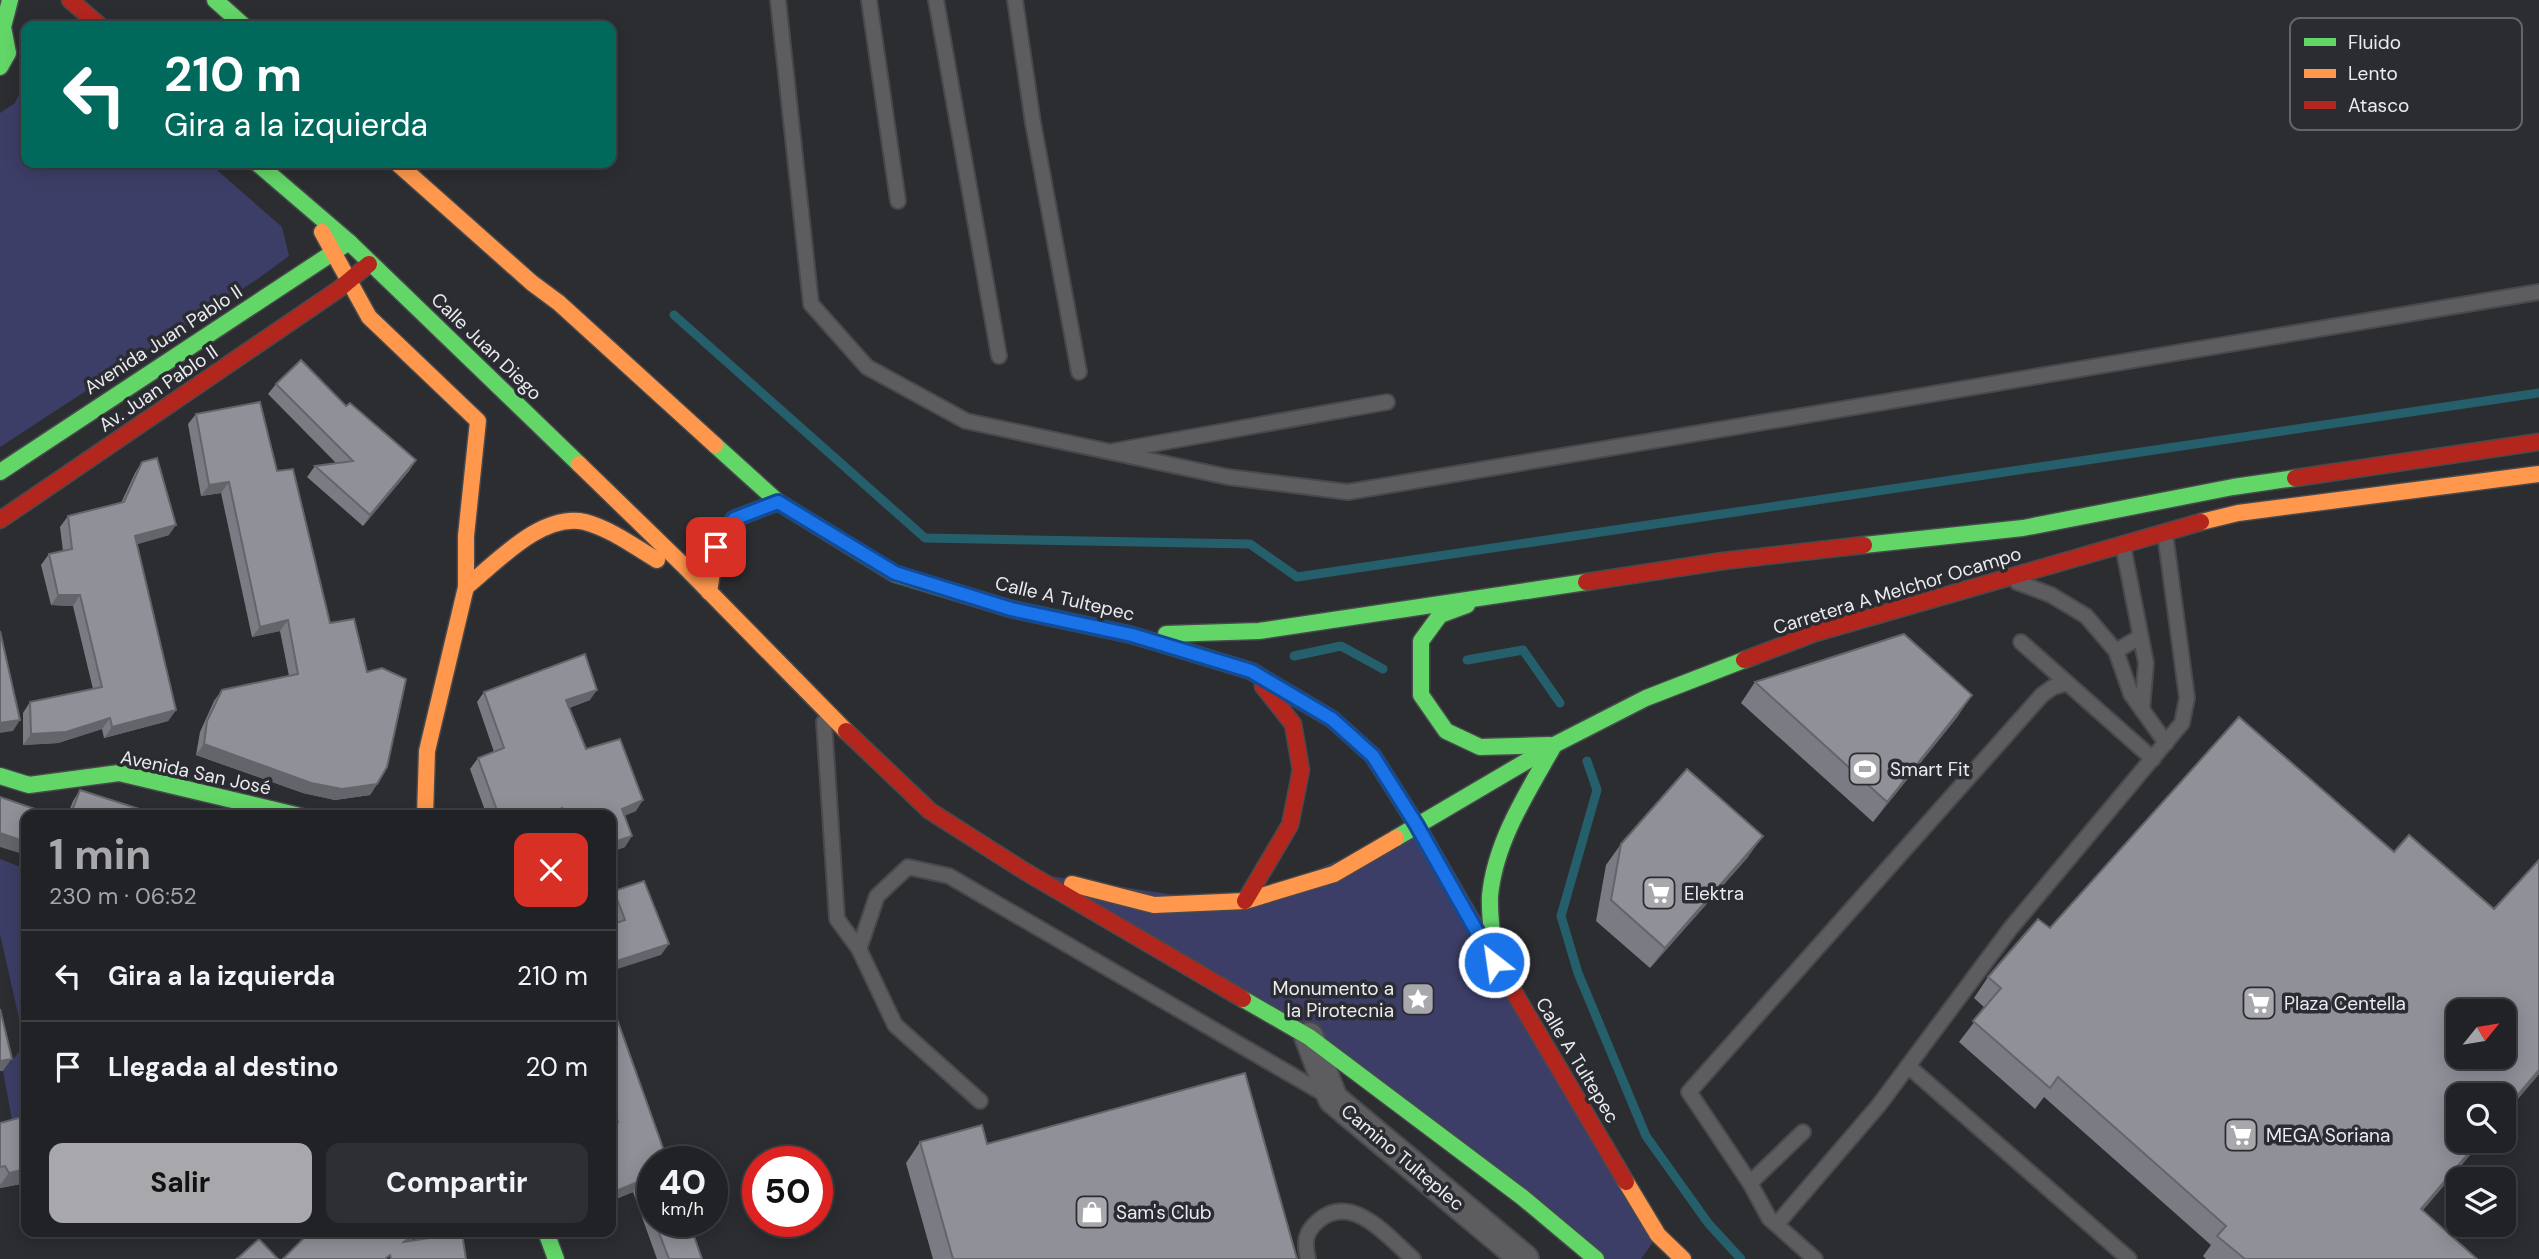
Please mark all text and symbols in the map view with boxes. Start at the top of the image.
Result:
legend [2290,18,2522,130]
text: Fluido [2348,30,2401,55]
text: 210 m [164,42,302,106]
icon: left [49,49,140,140]
text: Lento [2348,61,2398,86]
text: Atasco [2348,93,2409,118]
text: Gira a la izquierda [164,104,428,146]
street label: Avenida Juan Pablo II [79,279,247,400]
street label: Calle Juan Diego [426,287,547,406]
street label: Av. Juan Pablo ll [94,339,223,437]
pin [686,517,746,577]
icon: arrive [697,528,735,566]
street label: Carretera A Melchor Ocampo [1770,541,2024,640]
street label: Calle A Tultepec [993,570,1137,627]
street label: Avenida San José [118,744,273,801]
sports icon: Smart Fit [1846,750,1884,788]
place label: Smart Fit [1890,757,1970,782]
text: 1 min [49,827,151,882]
button: close [514,833,588,907]
supermarket icon: Elektra [1640,874,1678,912]
text: 230 m · 06:52 [49,881,197,911]
place label: Elektra [1684,881,1744,906]
position arrow [1457,925,1531,999]
icon: left [49,957,87,995]
text: Gira a la izquierda [108,959,335,993]
text: 210 m [517,959,588,993]
place label: Monumento a la Pirotecnia [1272,976,1394,1023]
place icon: Monumento a la Pirotecnia [1399,980,1437,1018]
supermarket icon: Plaza Centella [2240,984,2278,1022]
place label: Plaza Centella [2284,991,2406,1016]
street label: Calle A Tultepec [1530,993,1625,1128]
north arrow [2446,999,2516,1069]
map controls [2446,999,2516,1237]
icon: arrive [49,1048,87,1086]
text: Llegada al destino [108,1050,339,1084]
text: 20 m [525,1050,588,1084]
button: search [2446,1083,2516,1153]
street label: Camino Tulteplec [1336,1099,1469,1216]
supermarket icon: MEGA Soriana [2222,1116,2260,1154]
place label: MEGA Soriana [2266,1123,2390,1148]
button: Salir [49,1143,312,1223]
button: Compartir [326,1143,588,1223]
speed limit sign: 50 [742,1146,833,1237]
text: 40 [659,1159,706,1205]
button: layers [2446,1167,2516,1237]
shop icon: Sam's Club [1073,1193,1111,1231]
text: km/h [661,1197,704,1221]
place label: Sam's Club [1116,1200,1212,1225]

